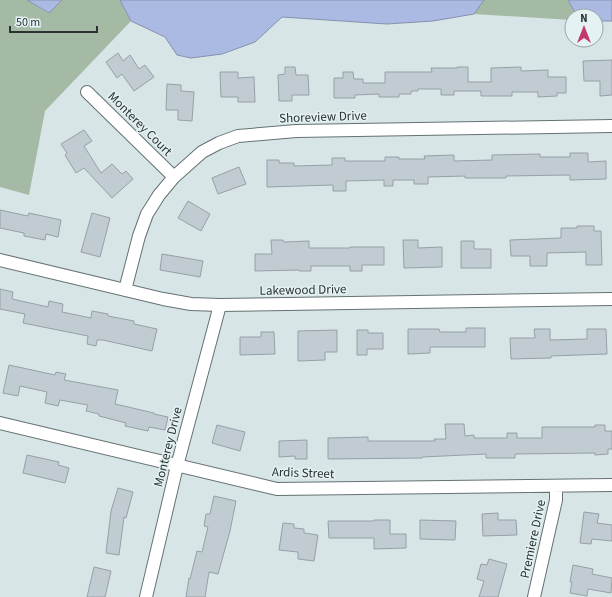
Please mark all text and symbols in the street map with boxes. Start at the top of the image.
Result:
scale bar [10,8,97,34]
north arrow [564,8,604,48]
text: N [580,11,588,26]
text: 50 m [16,14,40,31]
street label: Monterey Court [104,88,177,161]
street label: Shoreview Drive [279,106,367,128]
street label: Lakewood Drive [259,280,347,300]
street label: Monterey Drive [149,405,187,489]
street label: Ardis Street [271,463,335,483]
street label: Premiere Drive [516,498,550,580]

